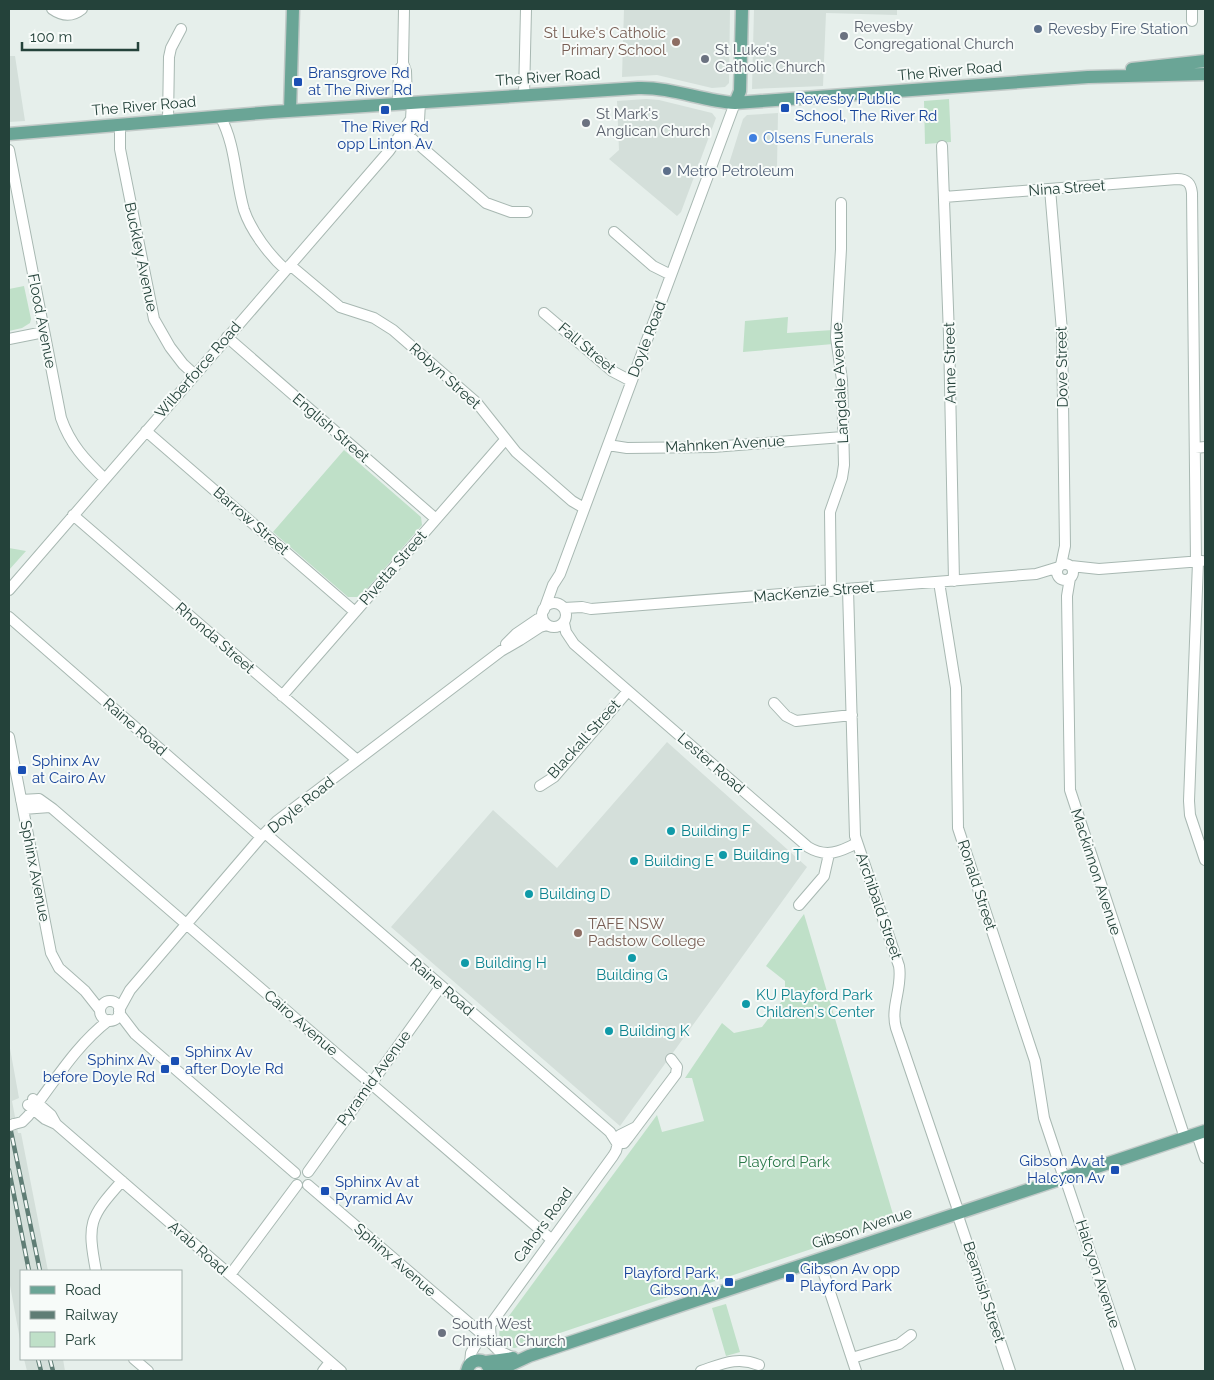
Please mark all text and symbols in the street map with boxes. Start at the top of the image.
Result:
place label: Revesby Congregational Church [854,18,1014,53]
scale bar [22,20,139,52]
place label: Revesby Fire Station [1048,20,1188,38]
marker: Revesby Fire Station [1032,23,1044,35]
place label: St Luke's Catholic Primary School [544,24,667,59]
text: 100 m [30,28,72,46]
marker: Revesby Congregational Church [838,30,850,42]
marker: St Luke's Catholic Primary School [670,36,682,48]
place label: St Luke's Catholic Church [715,41,825,76]
marker: St Luke's Catholic Church [699,53,711,65]
street label: The River Road [897,57,1003,85]
place label: Bransgrove Rd at The River Rd [308,64,412,99]
street label: The River Road [495,64,601,90]
marker: Bransgrove Rd at The River Rd [292,76,304,88]
place label: Revesby Public School, The River Rd [795,90,937,125]
street label: The River Road [91,92,197,120]
marker: Revesby Public School, The River Rd [779,102,791,114]
marker: The River Rd opp Linton Av [379,104,391,116]
place label: St Mark's Anglican Church [596,105,710,140]
marker: St Mark's Anglican Church [580,117,592,129]
place label: The River Rd opp Linton Av [337,118,433,153]
place label: Olsens Funerals [763,129,874,147]
marker: Olsens Funerals [747,132,759,144]
place label: Metro Petroleum [677,162,794,180]
marker: Metro Petroleum [661,165,673,177]
street label: Nina Street [1028,176,1106,200]
street label: Buckley Avenue [121,201,161,314]
street label: Flood Avenue [24,272,60,370]
street label: Doyle Road [624,298,670,380]
street label: Wilberforce Road [151,318,245,422]
street label: Fall Street [555,319,619,377]
street label: Langdale Avenue [828,322,852,444]
street label: Anne Street [940,322,960,404]
street label: Dove Street [1052,326,1072,408]
street label: Robyn Street [406,339,484,413]
street label: English Street [289,390,373,466]
street label: Mahnken Avenue [665,432,785,456]
street label: Barrow Street [210,483,292,559]
street label: Pivetta Street [356,527,430,609]
street label: MacKenzie Street [753,578,875,606]
street label: Rhonda Street [172,599,258,677]
street label: Raine Road [99,694,171,760]
street label: Blackall Street [544,696,624,782]
street label: Lester Road [674,729,748,797]
place label: Sphinx Av at Cairo Av [32,752,106,787]
marker: Sphinx Av at Cairo Av [16,764,28,776]
street label: Doyle Road [264,773,338,837]
street label: Mackinnon Avenue [1067,807,1125,938]
street label: Sphinx Avenue [16,819,54,923]
place label: Building F [681,822,751,840]
marker: Building F [665,825,677,837]
street label: Ronald Street [954,837,1000,933]
place label: Building T [733,846,802,864]
marker: Building T [717,849,729,861]
street label: Archibald Street [852,850,906,962]
place label: Building E [644,852,714,870]
marker: Building E [628,855,640,867]
place label: Building D [539,885,611,903]
marker: Building D [523,888,535,900]
place label: TAFE NSW Padstow College [588,915,706,950]
marker: TAFE NSW Padstow College [572,927,584,939]
marker: Building G [626,952,638,964]
street label: Raine Road [406,954,478,1020]
place label: Building H [475,954,547,972]
marker: Building H [459,957,471,969]
place label: Building G [596,966,668,984]
street label: Cairo Avenue [260,986,342,1060]
place label: KU Playford Park Children's Center [756,986,876,1021]
marker: KU Playford Park Children's Center [740,998,752,1010]
place label: Building K [619,1022,690,1040]
marker: Building K [603,1025,615,1037]
street label: Pyramid Avenue [333,1027,415,1129]
place label: Sphinx Av after Doyle Rd [185,1043,284,1078]
place label: Sphinx Av before Doyle Rd [43,1051,155,1086]
marker: Sphinx Av after Doyle Rd [169,1055,181,1067]
marker: Sphinx Av before Doyle Rd [159,1063,171,1075]
place label: Gibson Av at Halcyon Av [1019,1152,1105,1187]
park label: Playford Park [738,1153,830,1171]
marker: Gibson Av at Halcyon Av [1109,1164,1121,1176]
place label: Sphinx Av at Pyramid Av [335,1173,419,1208]
street label: Cahors Road [510,1184,576,1266]
marker: Sphinx Av at Pyramid Av [319,1185,331,1197]
street label: Gibson Avenue [810,1203,914,1253]
street label: Arab Road [165,1217,231,1279]
street label: Halcyon Avenue [1072,1218,1124,1331]
street label: Sphinx Avenue [350,1220,440,1301]
street label: Beamish Street [959,1239,1009,1345]
place label: Gibson Av opp Playford Park [800,1260,900,1295]
place label: Playford Park, Gibson Av [624,1264,719,1299]
legend [20,1270,182,1360]
marker: Gibson Av opp Playford Park [784,1272,796,1284]
marker: Playford Park, Gibson Av [723,1276,735,1288]
text: Road [65,1281,101,1299]
text: Railway [65,1306,118,1324]
place label: South West Christian Church [452,1315,566,1350]
marker: South West Christian Church [436,1327,448,1339]
text: Park [65,1331,96,1349]

